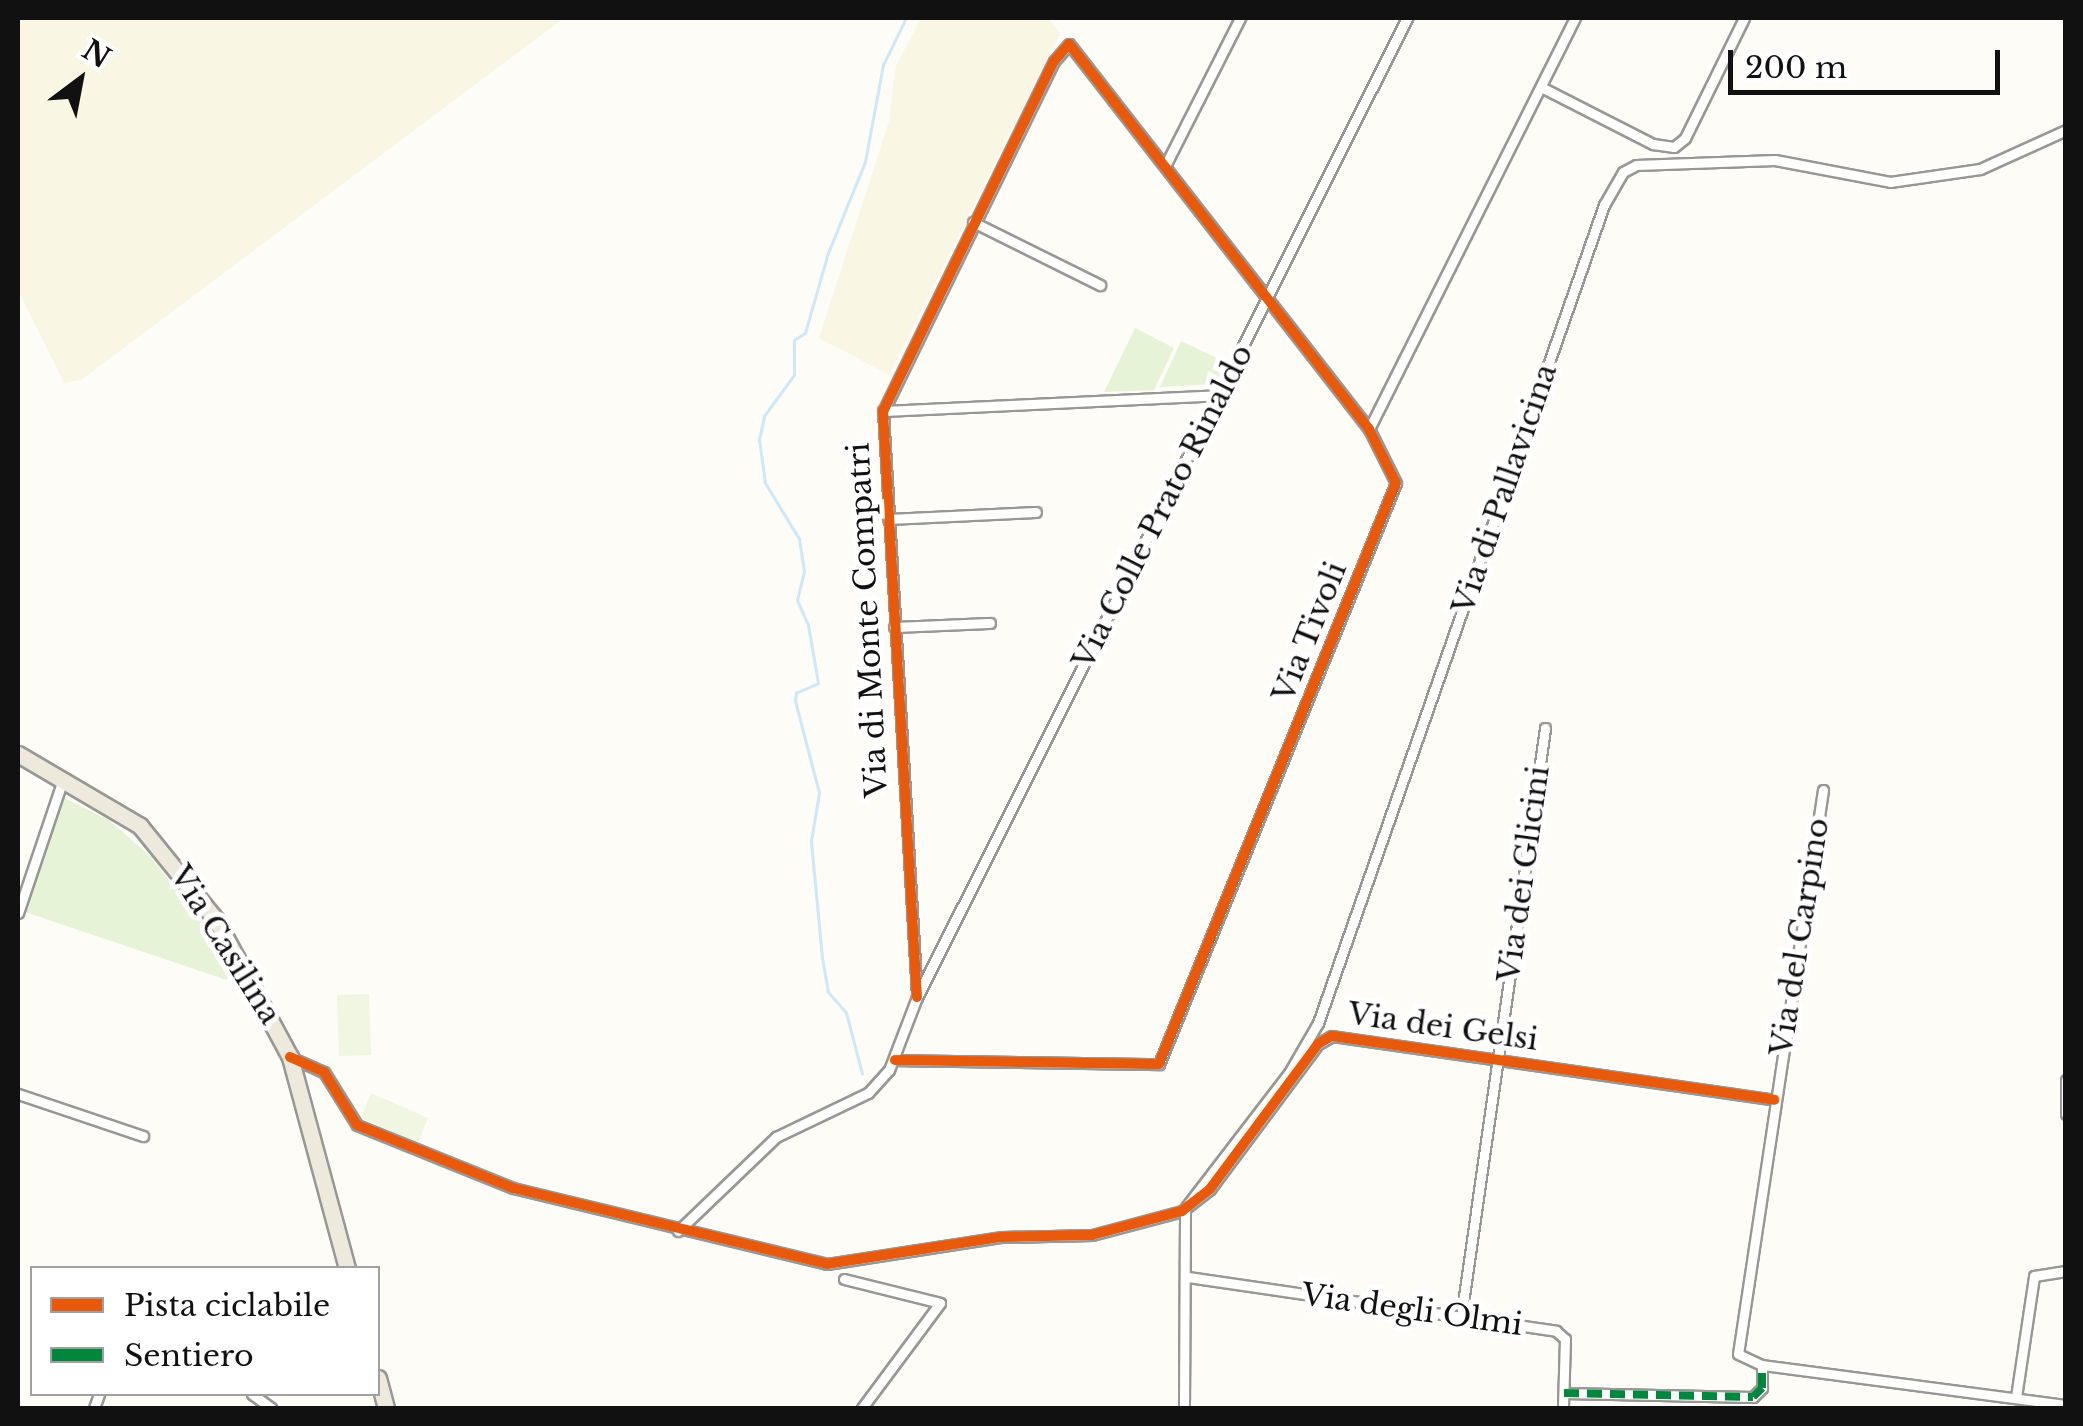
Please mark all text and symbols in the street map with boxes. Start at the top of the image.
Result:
north arrow [30,30,130,130]
scale bar [1733,30,2006,92]
text: N [76,32,117,76]
text: 200 m [1745,49,1847,86]
street label: Via Colle Prato Rinaldo [1065,339,1261,675]
street label: Via di Pallavicina [1445,359,1565,619]
street label: Via di Monte Compatri [841,441,895,799]
street label: Via Tivoli [1265,556,1355,708]
street label: Via dei Glicini [1491,763,1557,985]
street label: Via del Carpino [1763,815,1837,1059]
street label: Via Casilina [162,859,288,1031]
street label: Via dei Gelsi [1345,996,1541,1058]
legend [30,1266,380,1396]
street label: Via degli Olmi [1299,1277,1525,1343]
text: Pista ciclabile [124,1287,330,1324]
text: Sentiero [124,1337,254,1374]

